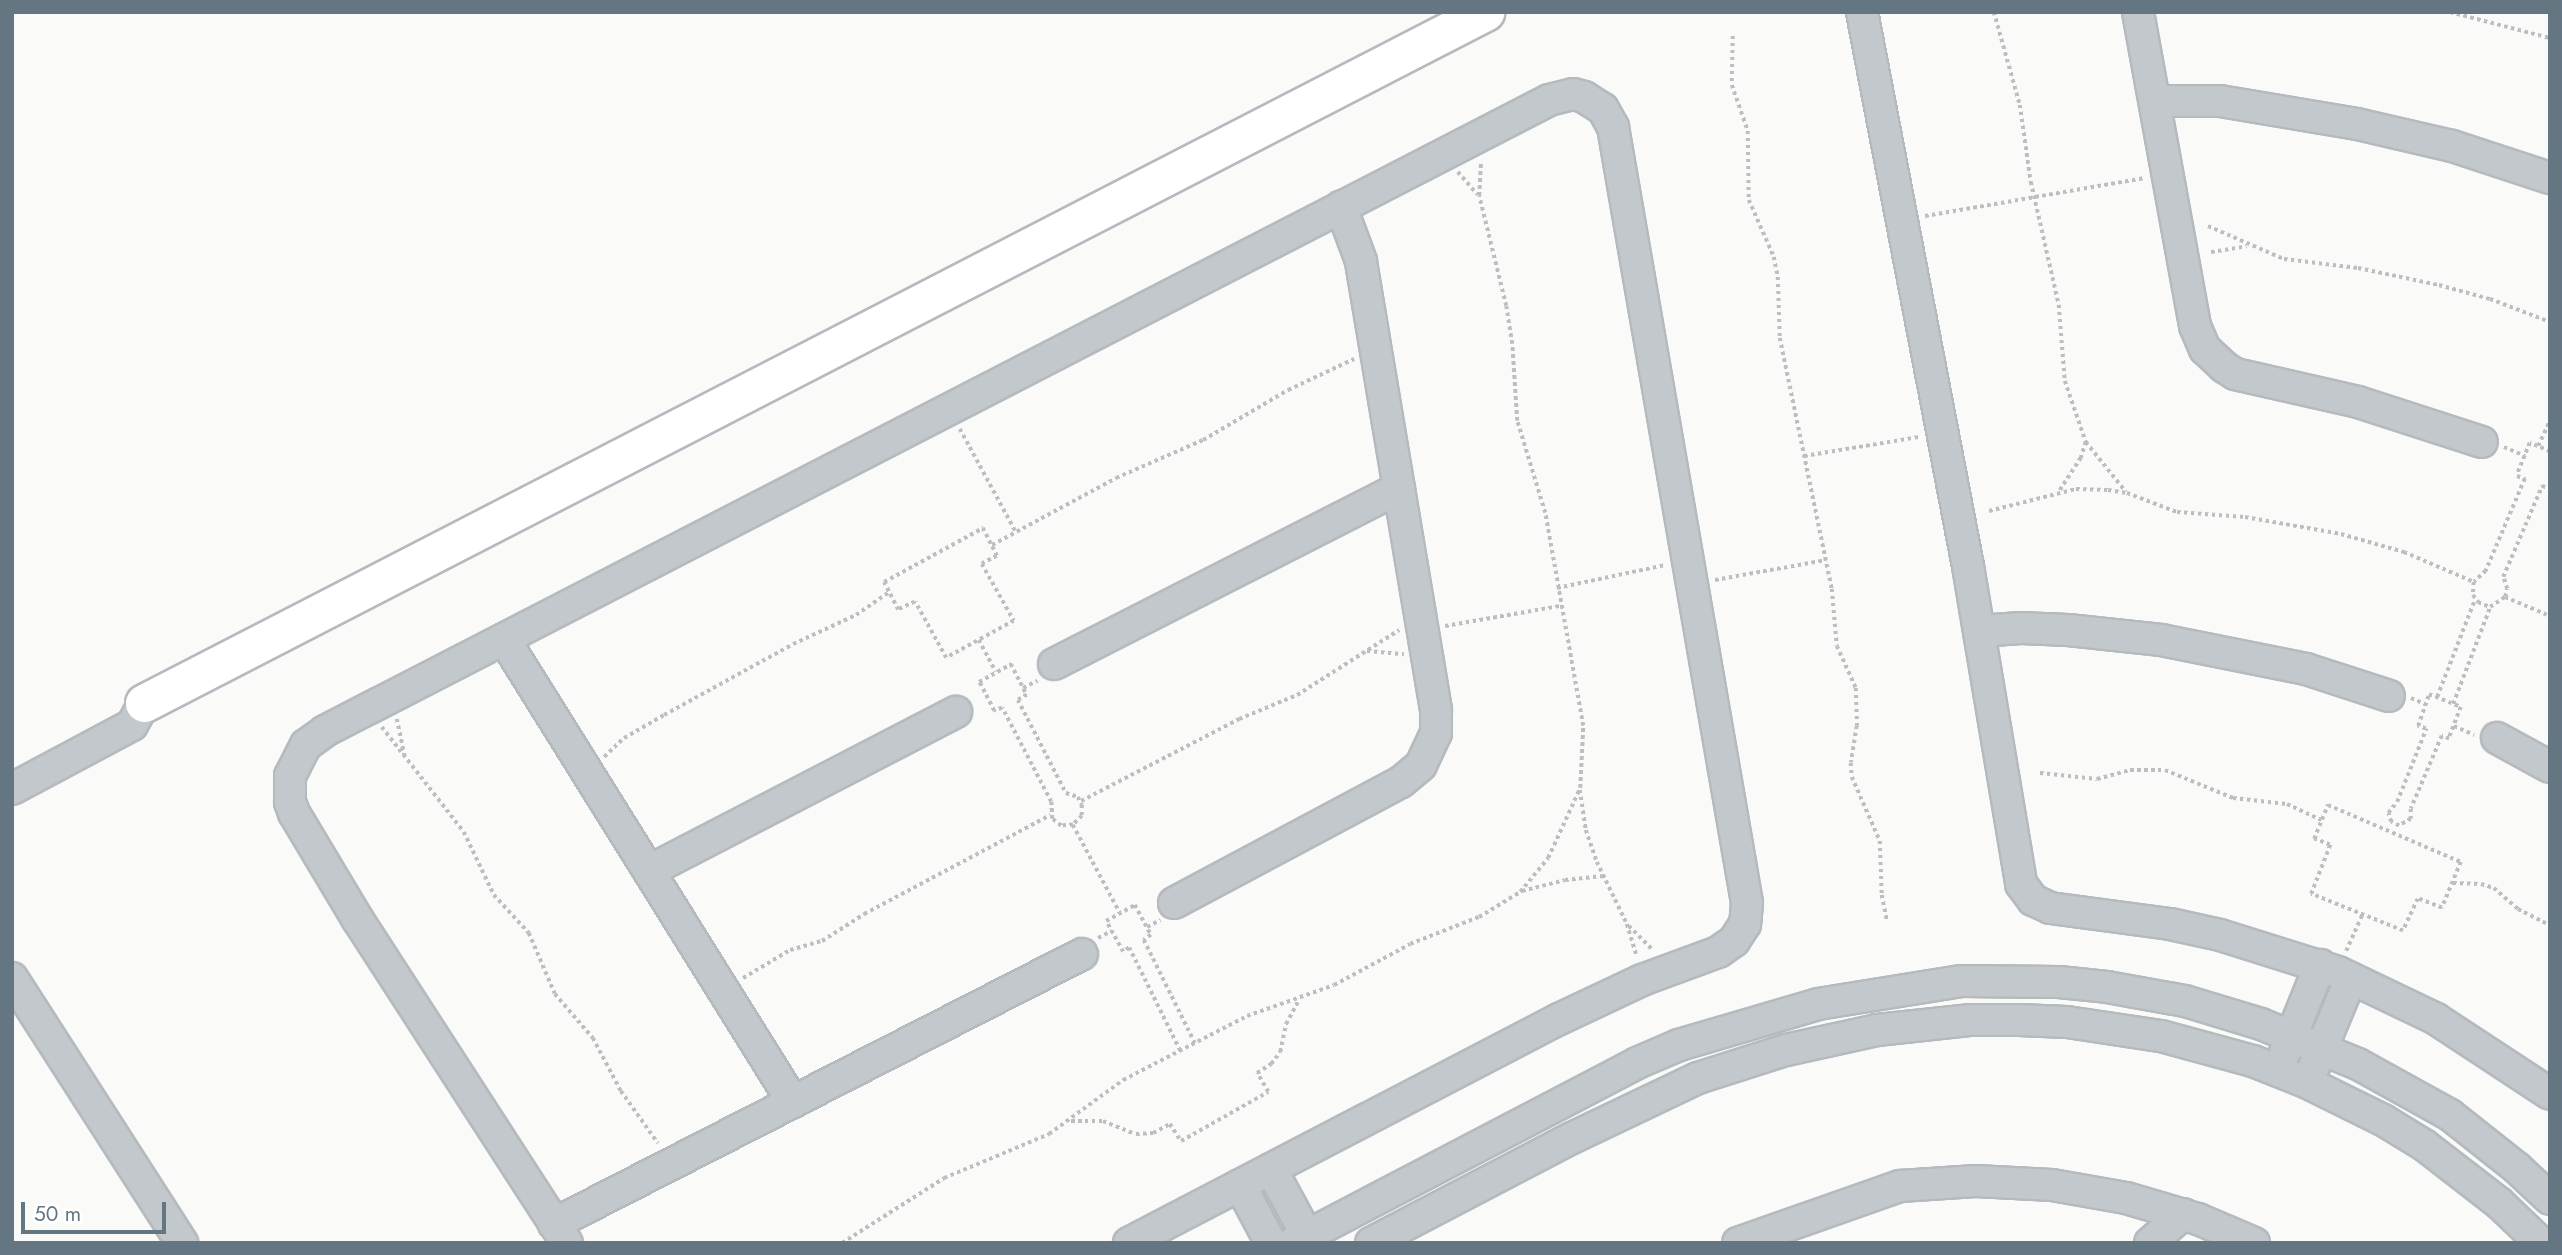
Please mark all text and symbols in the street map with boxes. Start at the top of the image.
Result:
scale bar [24,1188,170,1232]
text: 50 m [34,1199,81,1229]

